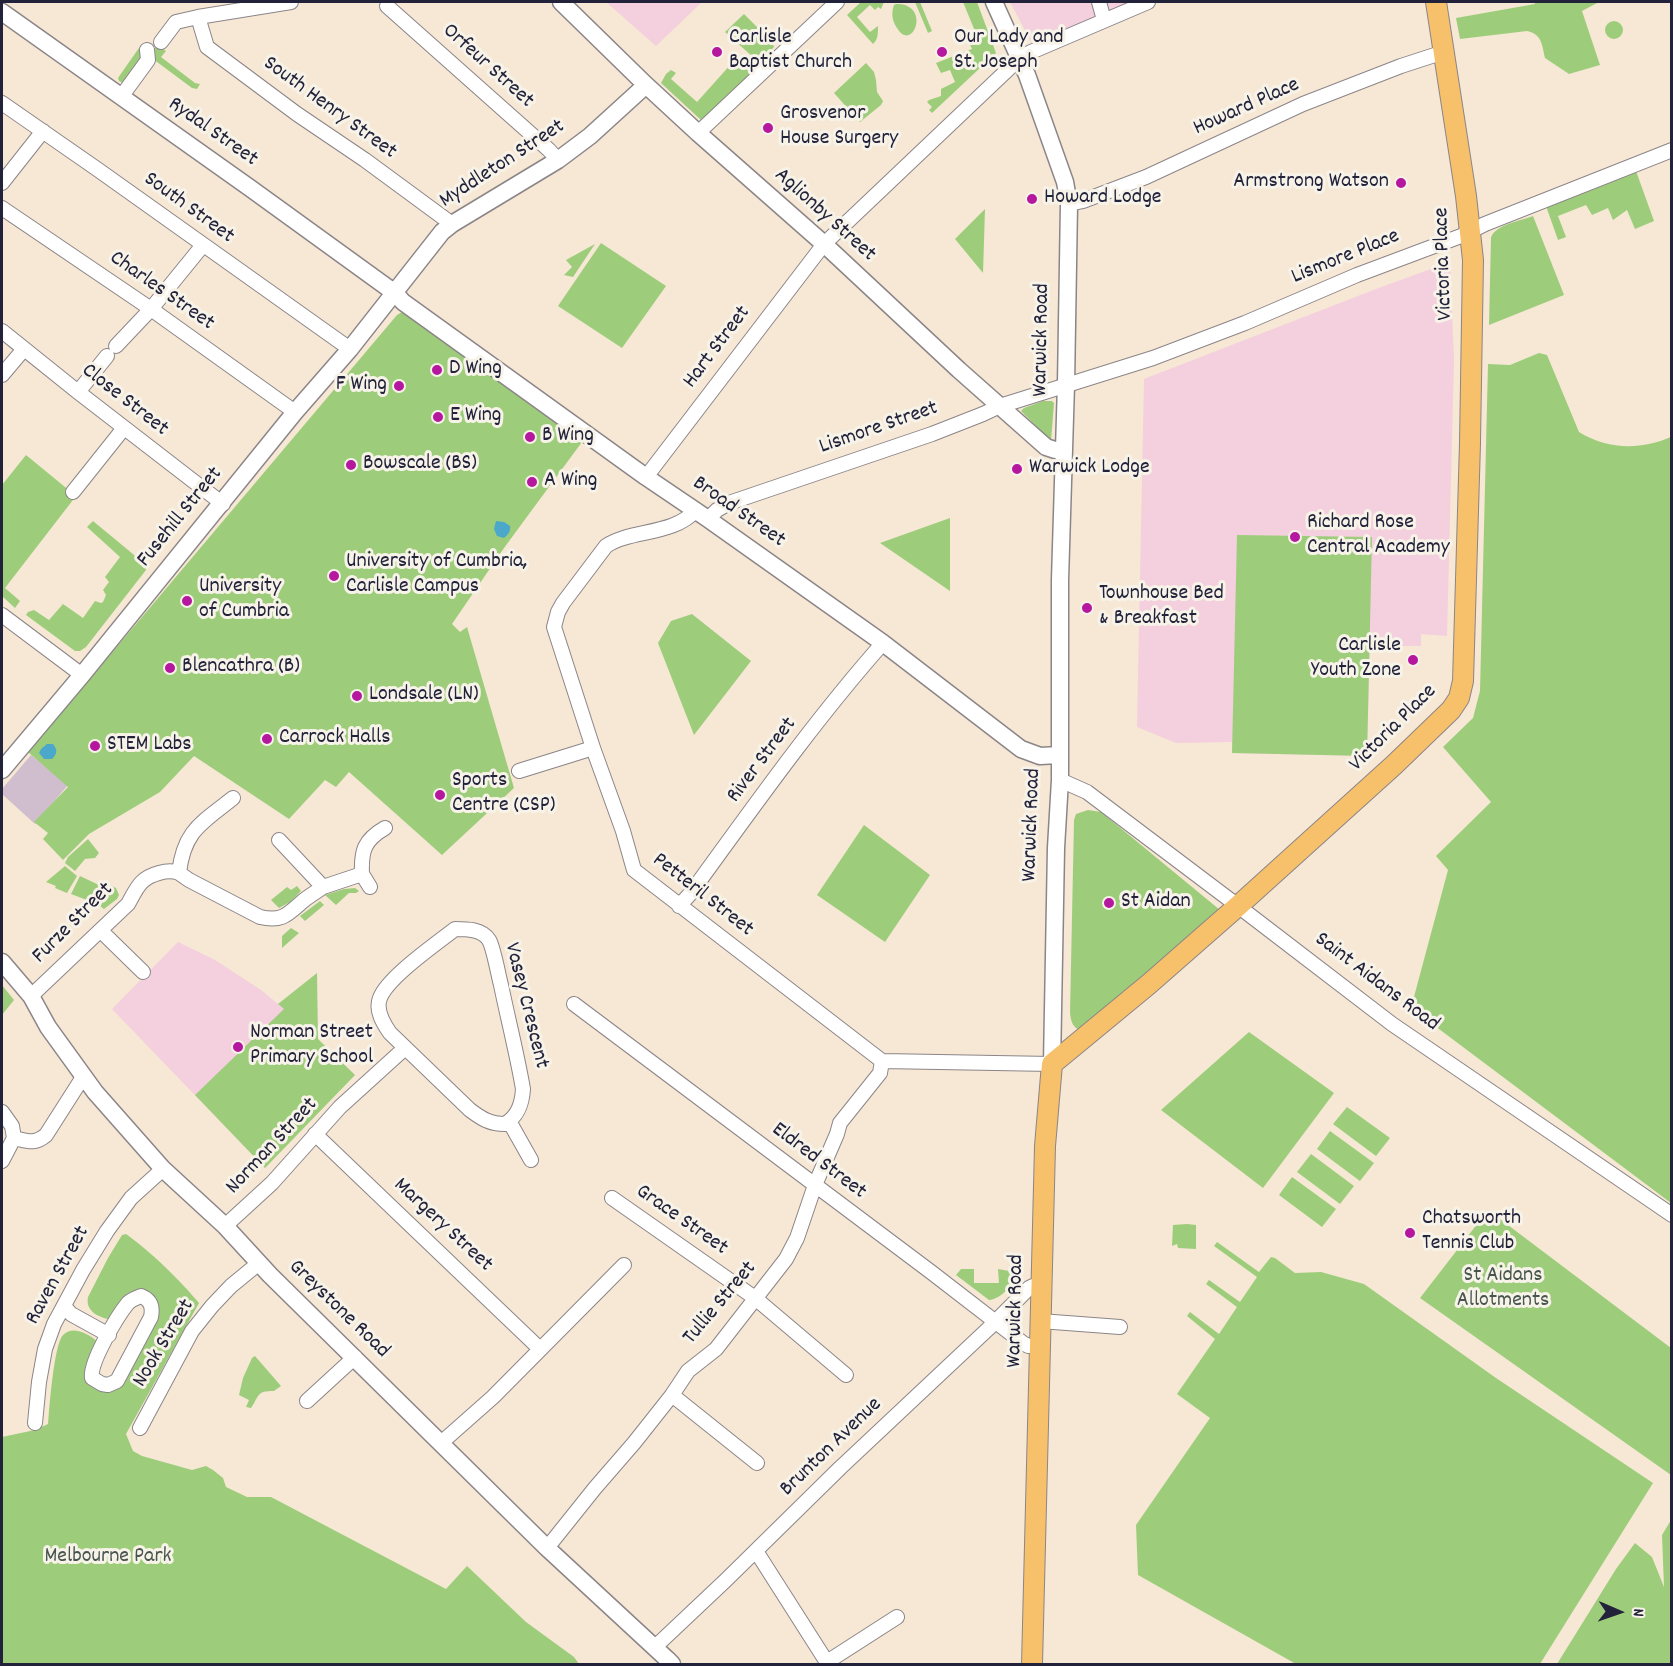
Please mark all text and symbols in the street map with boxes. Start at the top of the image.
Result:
street label: Orfeur Street [436,19,538,115]
place label: Carlisle Baptist Church [729,26,852,78]
place label: Our Lady and St. Joseph [954,26,1064,78]
marker: Carlisle Baptist Church [710,45,724,59]
marker: Our Lady and St. Joseph [935,45,949,59]
street label: South Henry Street [257,52,401,166]
street label: Howard Place [1190,73,1304,143]
street label: Rydal Street [162,92,262,174]
place label: Grosvenor House Surgery [780,102,898,154]
street label: Myddleton Street [435,115,571,215]
marker: Grosvenor House Surgery [761,121,775,135]
street label: Aglionby Street [768,163,880,269]
street label: South Street [137,167,239,251]
place label: Armstrong Watson [1233,170,1389,196]
marker: Armstrong Watson [1394,176,1408,190]
place label: Howard Lodge [1044,186,1161,212]
marker: Howard Lodge [1025,192,1039,206]
street label: Victoria Place [1430,207,1460,321]
street label: Lismore Place [1288,224,1404,292]
street label: Charles Street [103,246,219,338]
street label: Warwick Road [1029,283,1057,397]
street label: Hart Street [678,302,758,394]
place label: D Wing [449,357,502,383]
street label: Close Street [75,359,173,443]
marker: D Wing [430,363,444,377]
place label: F Wing [336,373,387,399]
marker: F Wing [392,379,406,393]
street label: Lismore Street [816,396,942,462]
place label: E Wing [450,404,501,430]
marker: E Wing [431,410,445,424]
place label: B Wing [542,424,594,450]
marker: B Wing [523,430,537,444]
place label: Bowscale (BS) [363,452,477,478]
place label: Warwick Lodge [1029,456,1150,482]
marker: Bowscale (BS) [344,458,358,472]
marker: Warwick Lodge [1010,462,1024,476]
street label: Fusehill Street [133,463,229,573]
place label: A Wing [544,469,598,495]
street label: Broad Street [686,471,790,555]
marker: A Wing [525,475,539,489]
place label: Richard Rose Central Academy [1307,511,1450,562]
marker: Richard Rose Central Academy [1288,530,1302,544]
place label: University of Cumbria, Carlisle Campus [346,550,527,602]
marker: University of Cumbria, Carlisle Campus [327,569,341,583]
place label: University of Cumbria [199,575,289,626]
place label: Townhouse Bed & Breakfast [1099,582,1224,634]
marker: University of Cumbria [180,594,194,608]
marker: Townhouse Bed & Breakfast [1080,601,1094,615]
place label: Carlisle Youth Zone [1311,634,1401,686]
marker: Carlisle Youth Zone [1406,653,1420,667]
place label: Blencathra (B) [182,655,300,681]
marker: Blencathra (B) [163,661,177,675]
street label: Victoria Place [1345,680,1443,778]
place label: Londsale (LN) [369,683,479,709]
marker: Londsale (LN) [350,689,364,703]
street label: River Street [722,713,804,809]
place label: Carrock Halls [279,726,391,752]
marker: Carrock Halls [260,732,274,746]
place label: STEM Labs [107,733,192,759]
marker: STEM Labs [88,739,102,753]
street label: Warwick Road [1018,768,1048,882]
place label: Sports Centre (CSP) [452,769,555,820]
marker: Sports Centre (CSP) [433,788,447,802]
street label: Petteril Street [646,848,758,944]
street label: Furze Street [28,878,120,970]
place label: St Aidan [1121,890,1191,916]
marker: St Aidan [1102,896,1116,910]
street label: Saint Aidans Road [1308,927,1444,1039]
street label: Vasey Crescent [497,940,553,1072]
place label: Norman Street Primary School [250,1021,373,1072]
marker: Norman Street Primary School [231,1040,245,1054]
street label: Norman Street [221,1093,325,1201]
street label: Eldred Street [765,1118,871,1206]
street label: Margery Street [387,1173,497,1279]
street label: Grace Street [630,1180,732,1262]
place label: Chatsworth Tennis Club [1422,1207,1521,1258]
street label: Raven Street [21,1222,97,1330]
marker: Chatsworth Tennis Club [1403,1226,1417,1240]
street label: Warwick Road [1003,1254,1031,1368]
street label: Greystone Road [282,1255,394,1365]
street label: Tullie Street [678,1257,764,1351]
park label: St Aidans Allotments [1457,1264,1549,1316]
street label: Nook Street [128,1295,202,1393]
street label: Brunton Avenue [776,1393,888,1503]
park label: Melbourne Park [44,1545,172,1571]
north arrow [1589,1582,1649,1642]
text: N [1626,1608,1649,1617]

